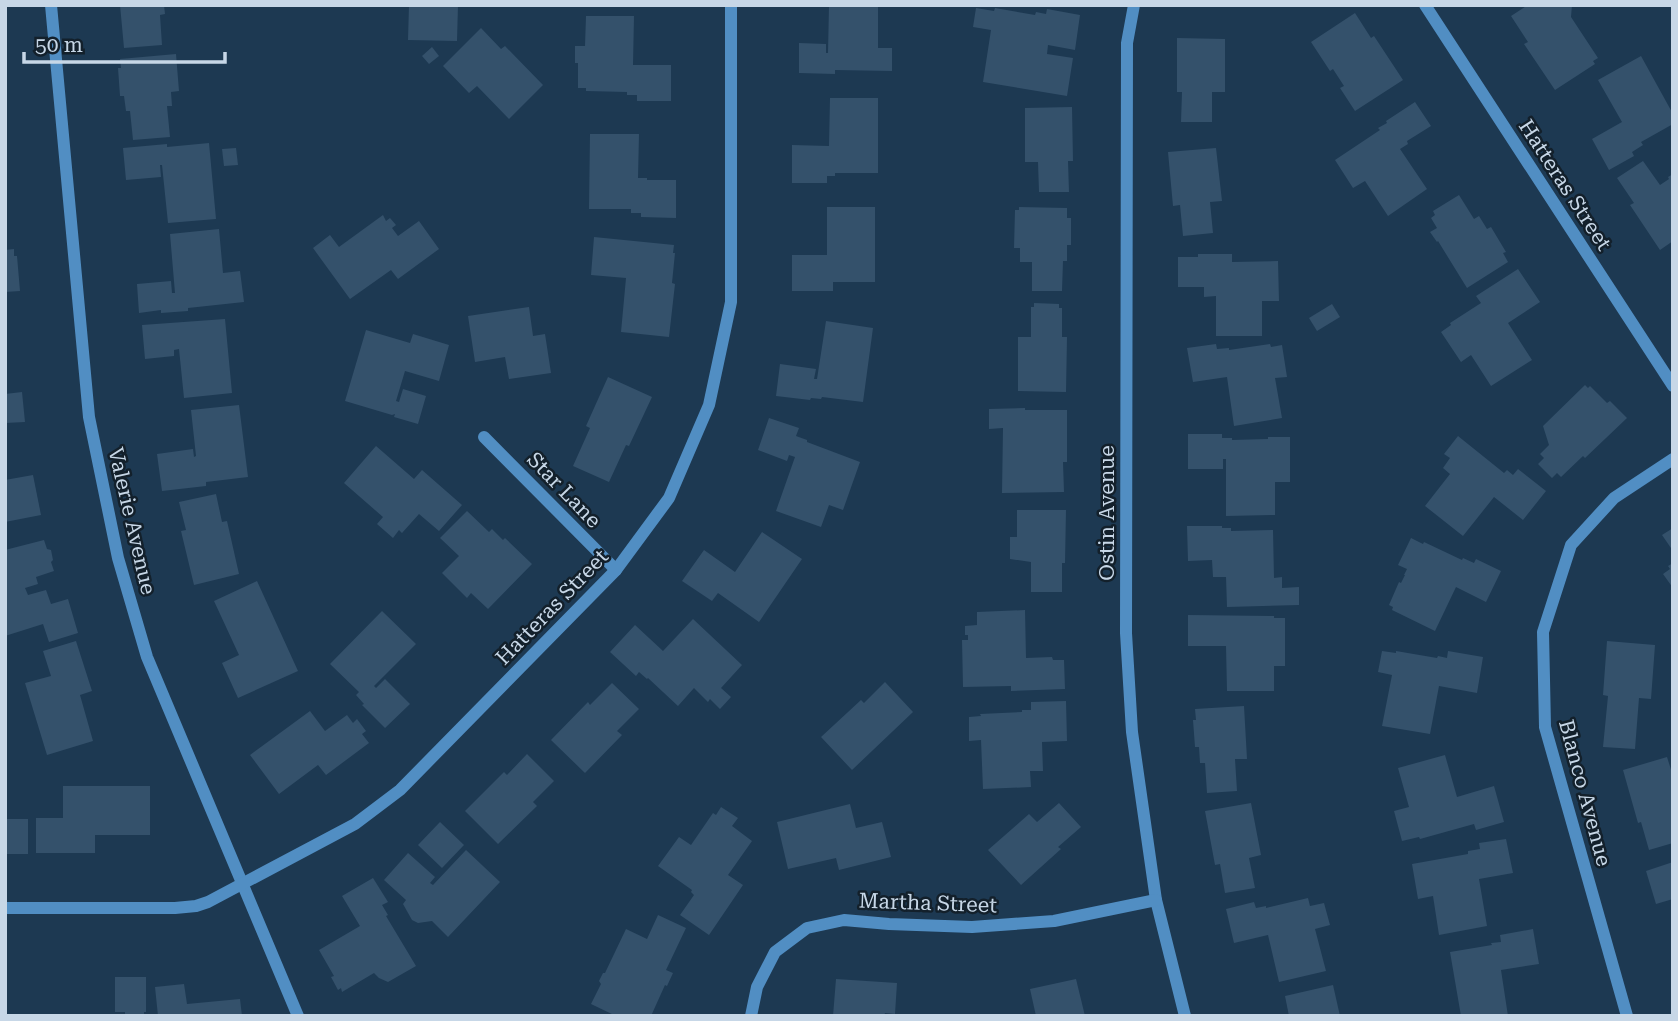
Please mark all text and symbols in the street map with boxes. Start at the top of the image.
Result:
scale bar [24,21,226,65]
text: 50 m [35,33,83,57]
street label: Hatteras Street [1514,115,1616,255]
street label: Valerie Avenue [103,445,161,597]
street label: Ostin Avenue [1095,445,1119,581]
street label: Star Lane [522,447,606,533]
street label: Hatteras Street [491,544,613,670]
street label: Blanco Avenue [1554,717,1616,869]
street label: Martha Street [858,889,998,917]

